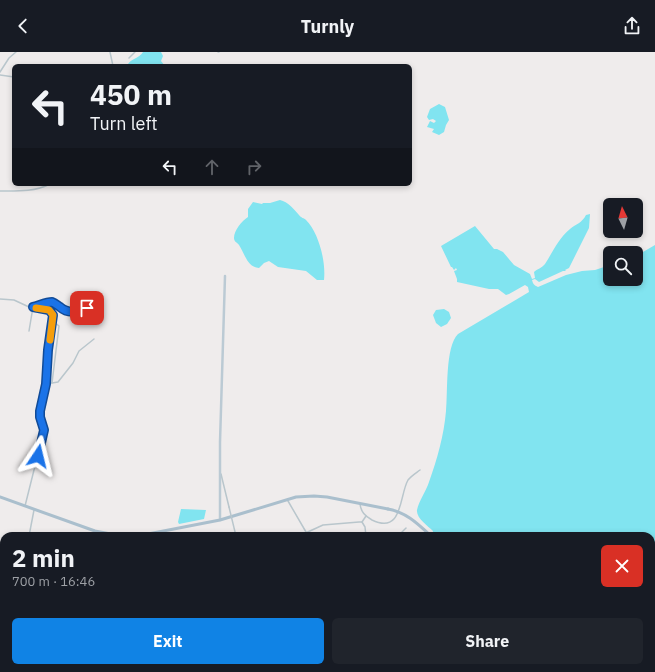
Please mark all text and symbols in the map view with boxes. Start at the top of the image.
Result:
icon: back [12,15,34,37]
text: Turnly [301,15,354,38]
icon: share [621,15,643,37]
text: 450 m [90,76,172,113]
icon: left [24,80,76,132]
text: Turn left [90,112,158,135]
icon: left [159,156,181,178]
icon: ahead [201,156,223,178]
icon: right [243,156,265,178]
north arrow [603,198,643,238]
map controls [603,198,643,286]
button: search [603,246,643,286]
pin [70,291,104,325]
icon: arrive [76,297,98,319]
position arrow [17,435,59,477]
text: 2 min [12,542,75,574]
button: close [601,545,643,587]
text: 700 m · 16:46 [12,573,95,590]
button: Exit [12,618,324,664]
button: Share [332,618,643,664]

